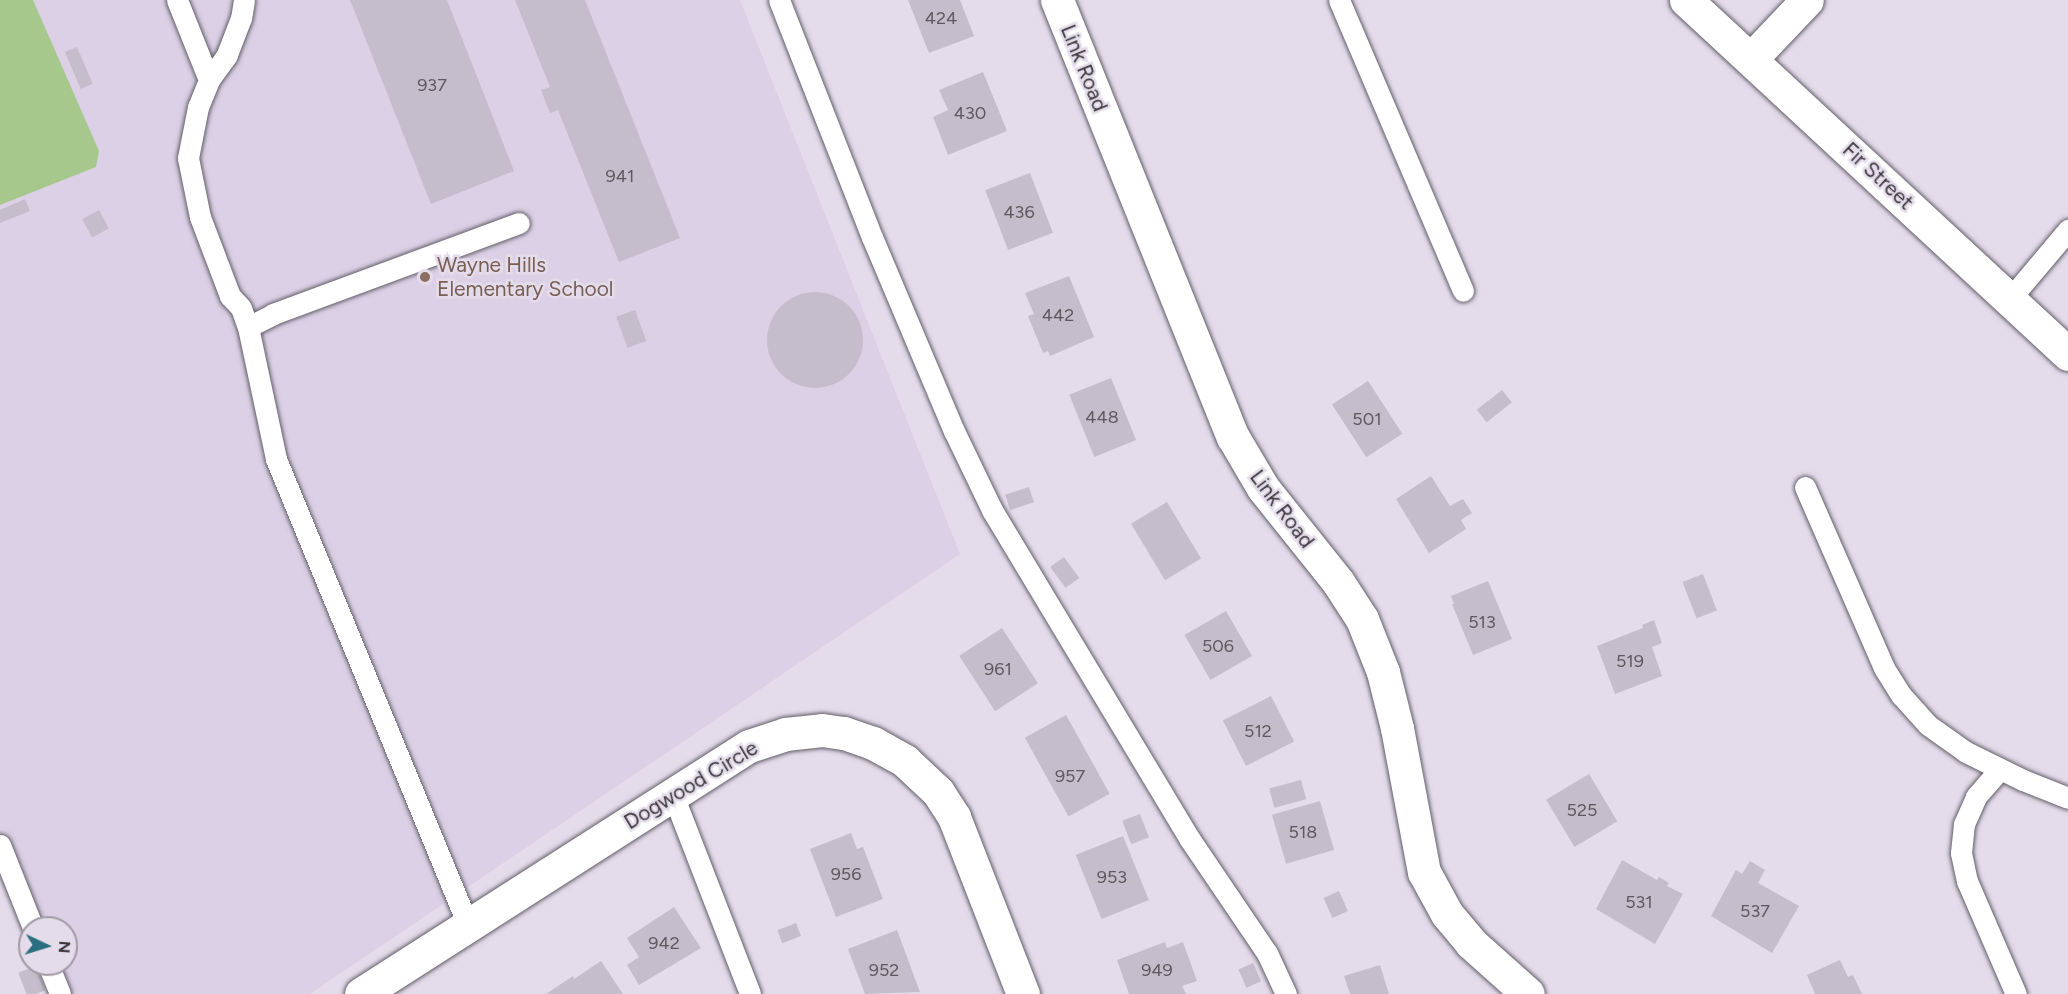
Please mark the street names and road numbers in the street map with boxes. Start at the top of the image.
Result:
street label: Link Road [1055,21,1113,115]
street label: Fir Street [1837,137,1919,215]
street label: Link Road [1244,465,1320,553]
street label: Dogwood Circle [620,735,762,835]

